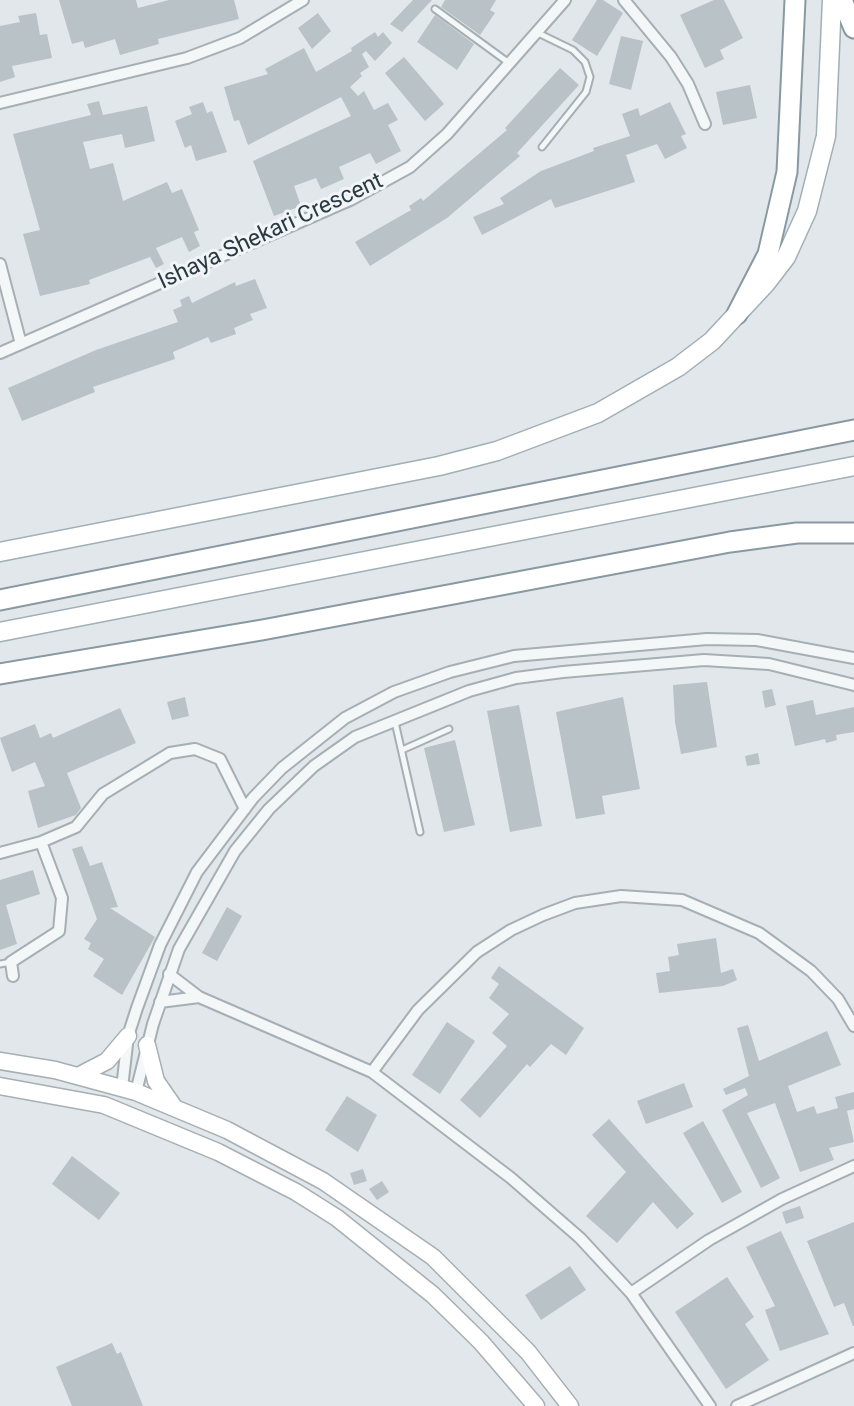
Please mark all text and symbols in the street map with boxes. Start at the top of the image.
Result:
street label: Ishaya Shekari Crescent [154,168,388,296]

